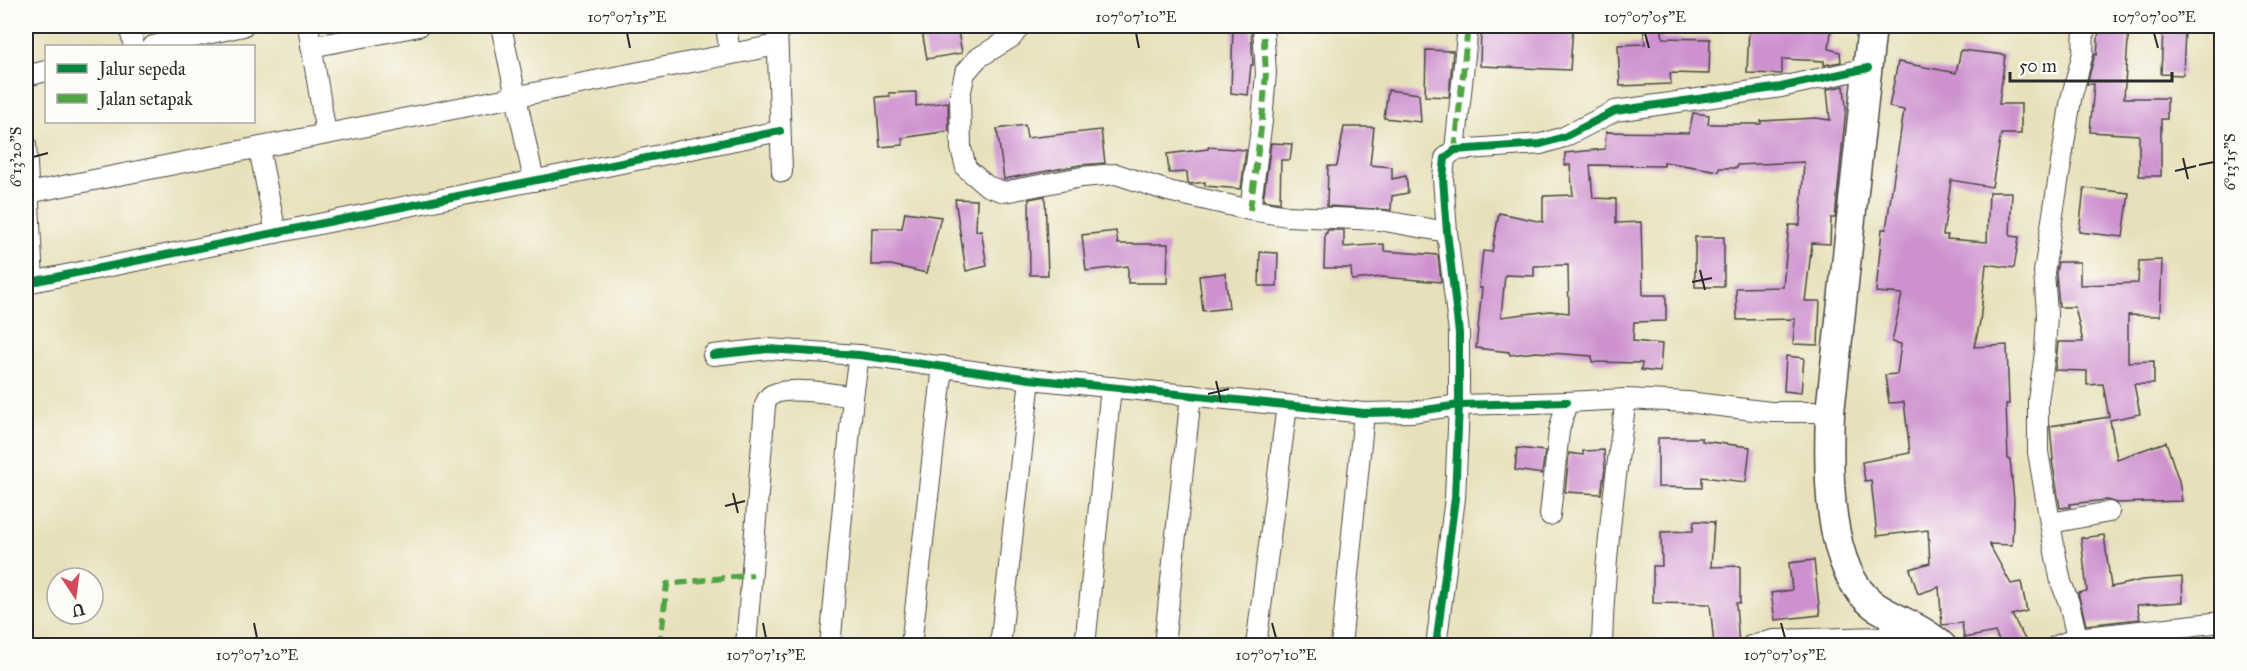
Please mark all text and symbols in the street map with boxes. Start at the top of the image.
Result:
text: 107°07'15"E [587,8,667,26]
text: 107°07'10"E [1096,8,1177,26]
text: 107°07'05"E [1604,8,1686,26]
text: 107°07'00"E [2112,8,2196,26]
legend [45,45,255,123]
scale bar [2010,45,2172,83]
text: 50 m [2019,55,2057,77]
text: Jalur sepeda [97,58,186,81]
text: Jalan setapak [97,88,193,111]
text: 6°13'20"S [7,127,25,187]
text: 6°13'15"S [2221,133,2239,191]
north arrow [45,566,105,626]
text: U [70,599,87,621]
text: 107°07'20"E [216,646,298,664]
text: 107°07'15"E [726,646,806,664]
text: 107°07'10"E [1236,646,1317,664]
text: 107°07'05"E [1744,646,1826,664]

